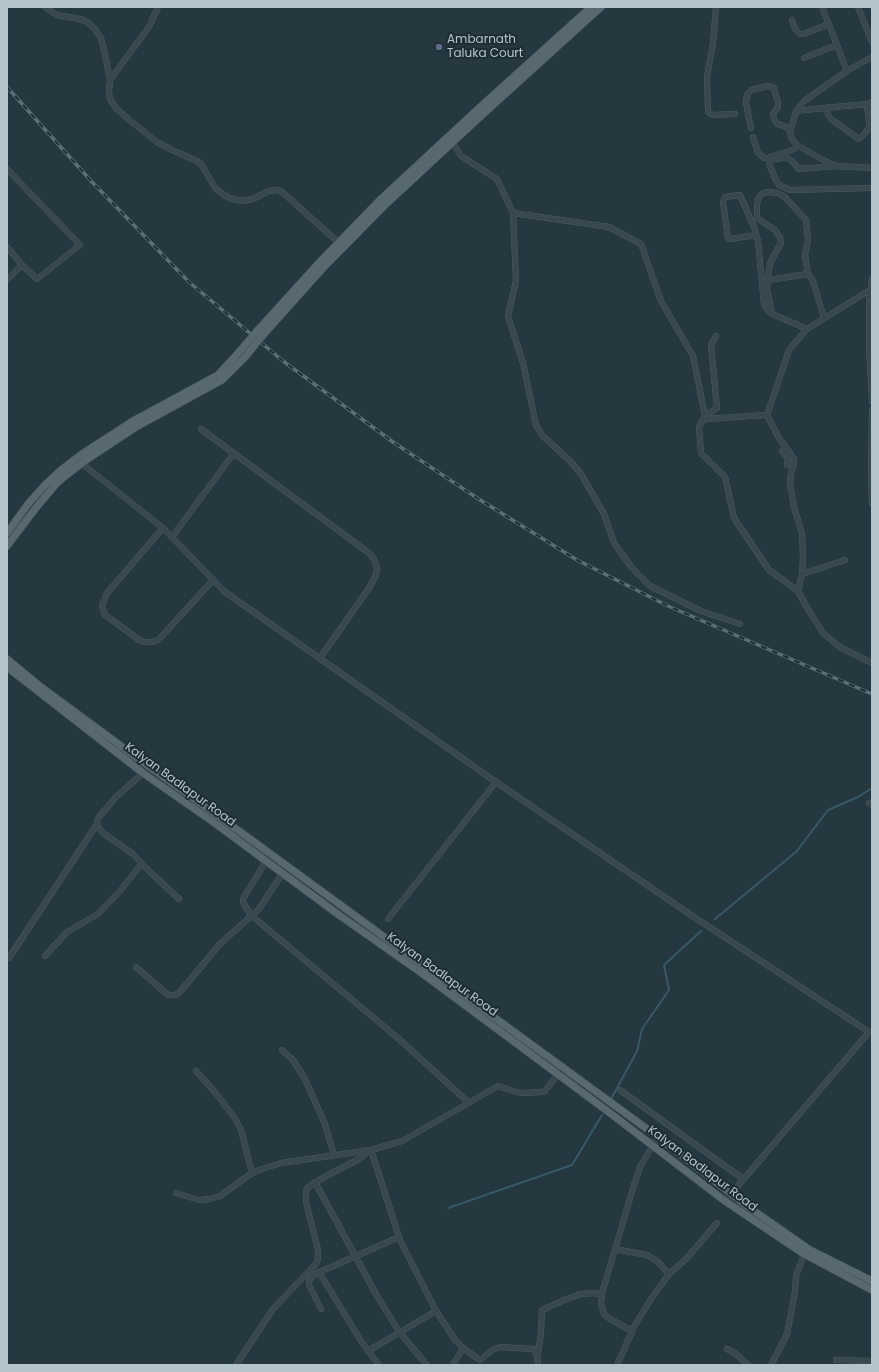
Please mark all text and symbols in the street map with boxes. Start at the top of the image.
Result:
place label: Ambarnath Taluka Court [447,33,523,61]
marker: Ambarnath Taluka Court [434,42,444,52]
street label: Kalyan Badlapur Road [122,740,238,830]
street label: Kalyan Badlapur Road [384,930,500,1020]
street label: Kalyan Badlapur Road [644,1123,760,1215]

